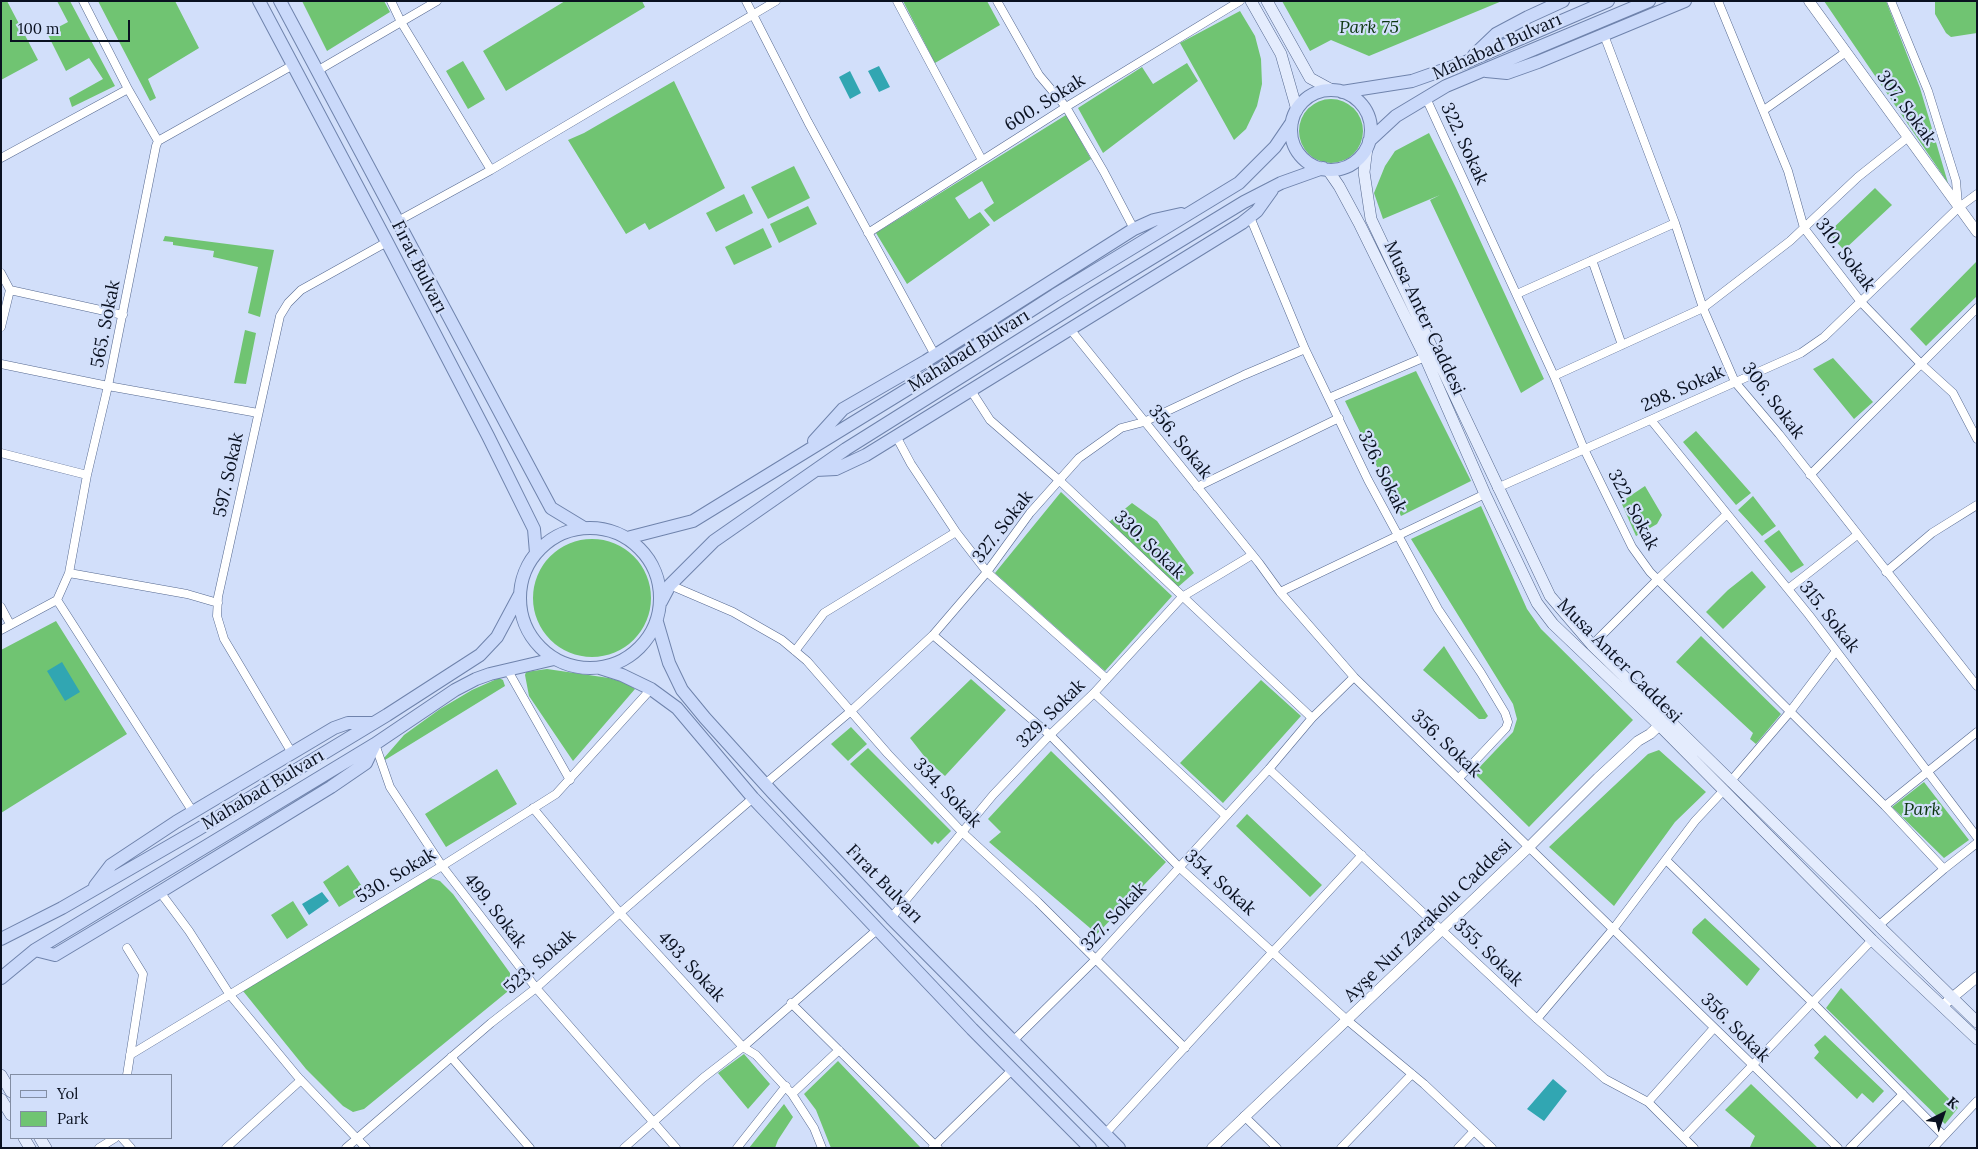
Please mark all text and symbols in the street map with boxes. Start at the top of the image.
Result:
street label: Mahabad Bulvarı [1429,9,1565,85]
scale bar [12,10,132,42]
park label: Park 75 [1339,17,1399,39]
text: 100 m [18,19,59,38]
street label: 307. Sokak [1872,67,1940,149]
street label: 600. Sokak [1001,70,1089,136]
street label: 322. Sokak [1436,100,1492,188]
street label: 310. Sokak [1811,214,1879,296]
street label: Fırat Bulvarı [386,217,452,317]
street label: Musa Anter Caddesi [1379,238,1469,398]
street label: 565. Sokak [87,278,125,370]
street label: Mahabad Bulvarı [904,305,1034,397]
street label: 306. Sokak [1737,359,1809,443]
street label: 298. Sokak [1638,361,1728,417]
street label: 356. Sokak [1144,401,1216,483]
street label: 326. Sokak [1353,427,1411,517]
street label: 597. Sokak [210,431,248,519]
street label: 322. Sokak [1603,466,1663,554]
street label: 327. Sokak [968,487,1038,567]
street label: 330. Sokak [1109,506,1189,584]
street label: 315. Sokak [1794,577,1864,657]
street label: Musa Anter Caddesi [1552,594,1686,728]
street label: 329. Sokak [1012,675,1090,753]
street label: 356. Sokak [1407,705,1485,783]
street label: Mahabad Bulvarı [198,745,328,835]
street label: 334. Sokak [909,754,985,832]
park label: Park [1903,799,1941,821]
street label: Ayşe Nur Zarakolu Caddesi [1340,835,1516,1007]
street label: Fırat Bulvarı [841,840,927,928]
street label: 530. Sokak [352,844,440,908]
street label: 354. Sokak [1180,845,1260,921]
street label: 499. Sokak [459,869,531,953]
street label: 327. Sokak [1077,878,1151,956]
street label: 355. Sokak [1449,915,1527,991]
street label: 523. Sokak [500,925,580,999]
street label: 493. Sokak [653,927,729,1007]
street label: 356. Sokak [1696,989,1774,1067]
legend [10,1074,172,1139]
text: Yol [57,1084,78,1103]
north arrow [1918,1089,1968,1139]
text: K [1943,1093,1963,1113]
text: Park [57,1109,88,1128]

